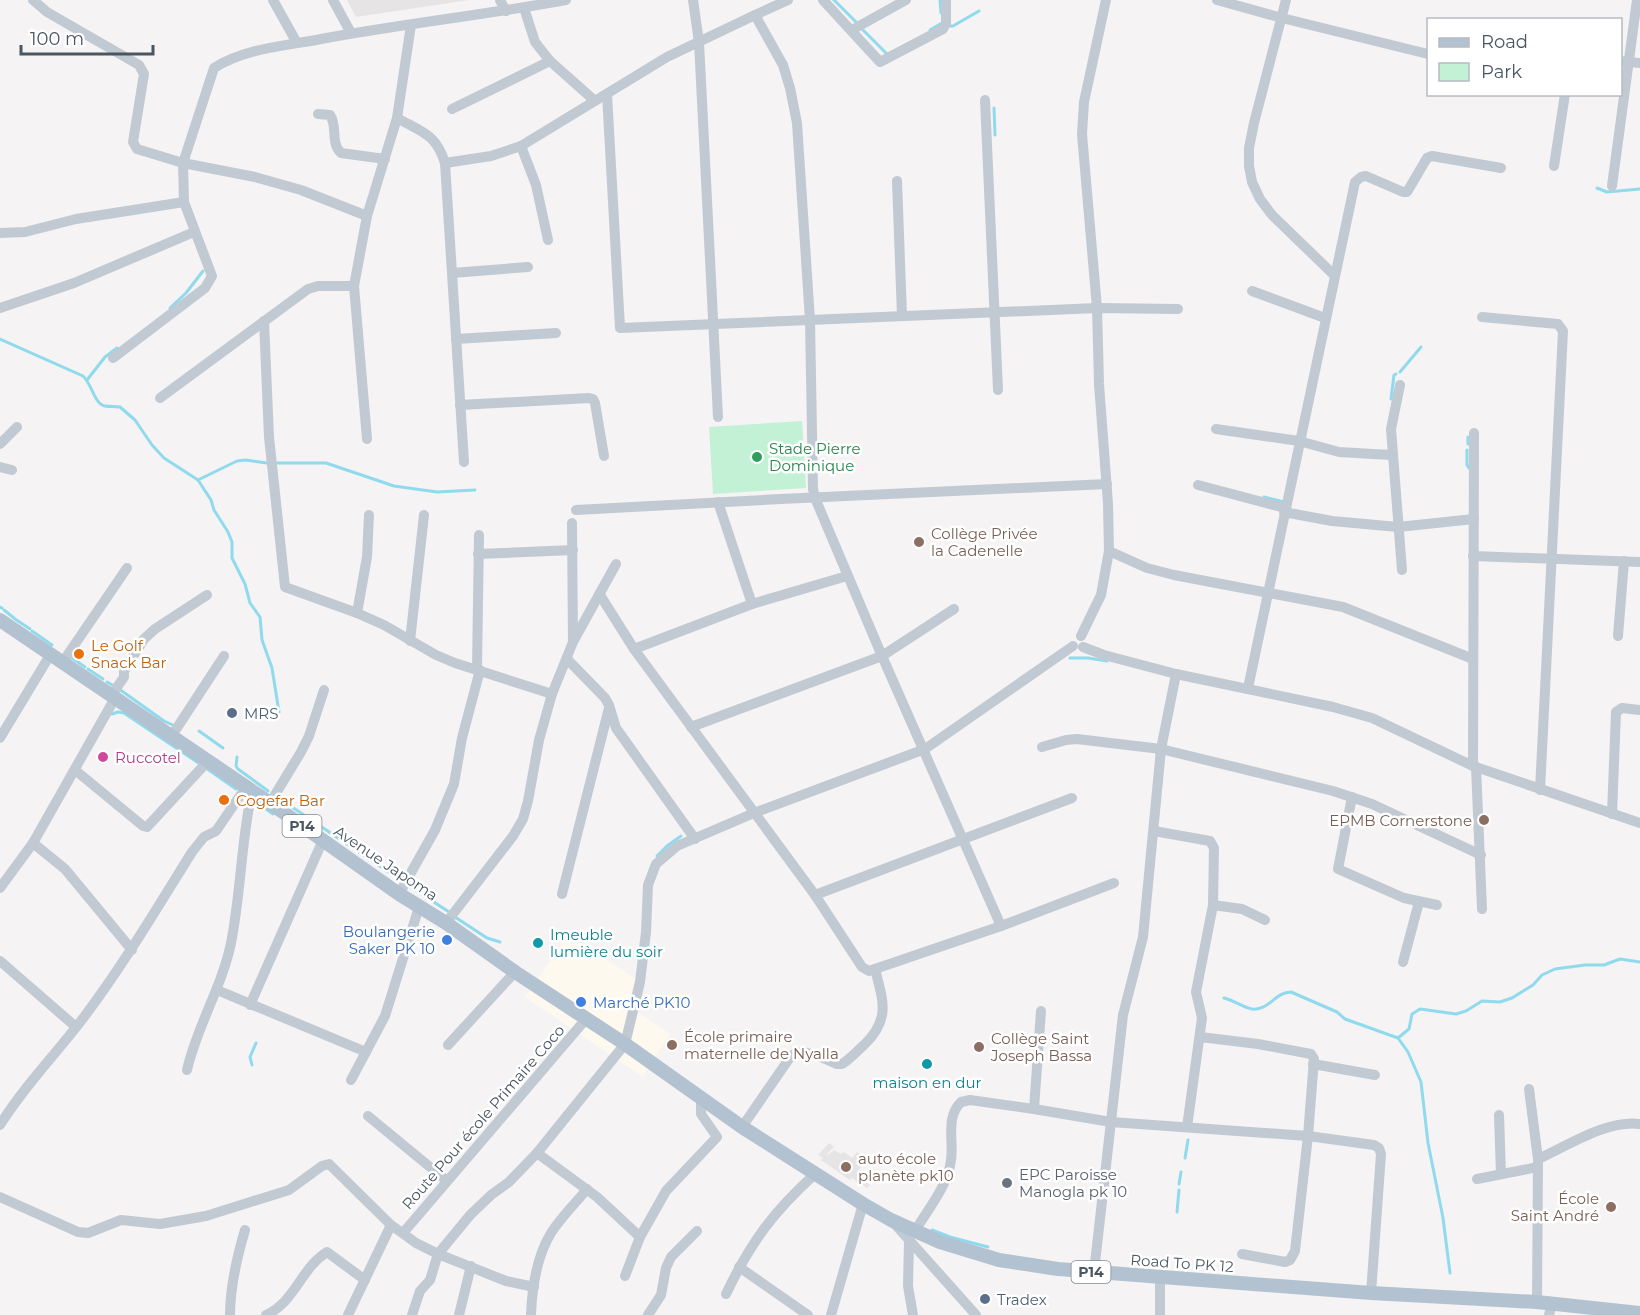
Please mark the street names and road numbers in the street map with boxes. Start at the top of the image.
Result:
road number: P14 [282,815,322,837]
street label: Avenue Japoma [330,821,442,905]
street label: Route Pour école Primaire Coco [398,1021,568,1213]
street label: Road To PK 12 [1130,1250,1234,1276]
road number: P14 [1072,1261,1110,1283]

